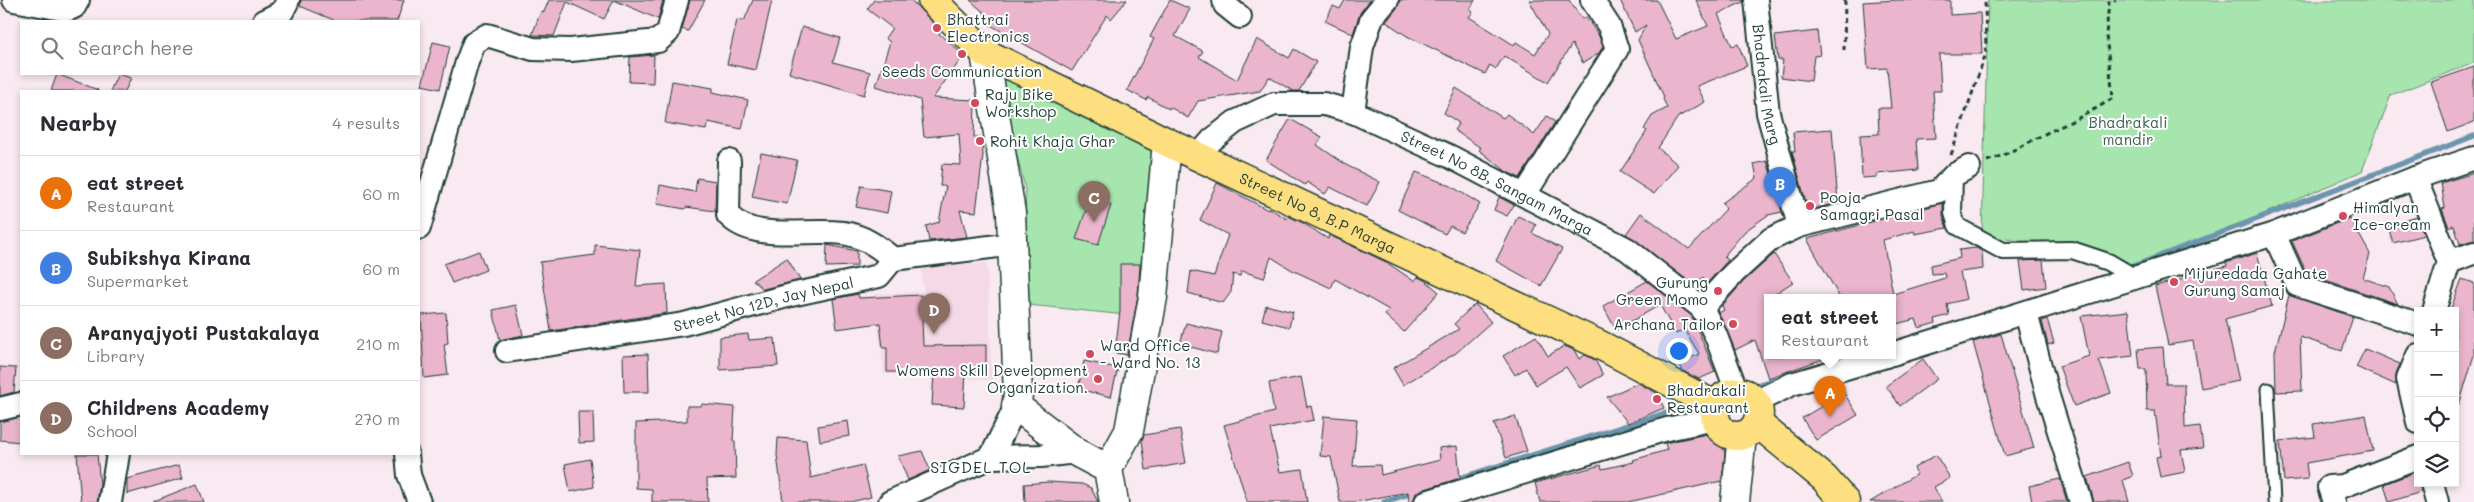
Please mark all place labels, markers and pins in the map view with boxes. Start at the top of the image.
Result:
place label: Bhattrai Electronics [947,9,1030,46]
marker: Bhattrai Electronics [931,22,943,34]
marker: Seeds Communication [956,48,968,60]
place label: Seeds Communication [882,61,1042,81]
place label: Raju Bike Workshop [985,84,1056,121]
marker: Raju Bike Workshop [969,97,981,109]
place label: Rohit Khaja Ghar [990,131,1116,151]
marker: Rohit Khaja Ghar [974,135,986,147]
pin: B [1764,167,1796,208]
pin: C [1078,181,1110,222]
place label: Pooja Samagri Pasal [1820,187,1924,224]
place label: Himalyan Ice-cream [2353,197,2431,234]
marker: Pooja Samagri Pasal [1804,200,1816,212]
marker: Himalyan Ice-cream [2337,210,2349,222]
place label: Mijuredada Gahate Gurung Samaj [2184,263,2327,300]
place label: Gurung Green Momo [1616,272,1708,309]
marker: Mijuredada Gahate Gurung Samaj [2168,276,2180,288]
marker: Gurung Green Momo [1712,285,1724,297]
pin: D [918,293,950,334]
place label: Archana Tailor [1614,314,1723,334]
marker: Archana Tailor [1727,318,1739,330]
place label: Ward Office - Ward No. 13 [1100,335,1200,372]
marker: Ward Office - Ward No. 13 [1084,348,1096,360]
place label: Womens Skill Development Organization. [896,360,1088,397]
marker: Womens Skill Development Organization. [1092,373,1104,385]
pin: A [1814,376,1846,417]
place label: Bhadrakali Restaurant [1667,380,1749,417]
marker: Bhadrakali Restaurant [1651,393,1663,405]

